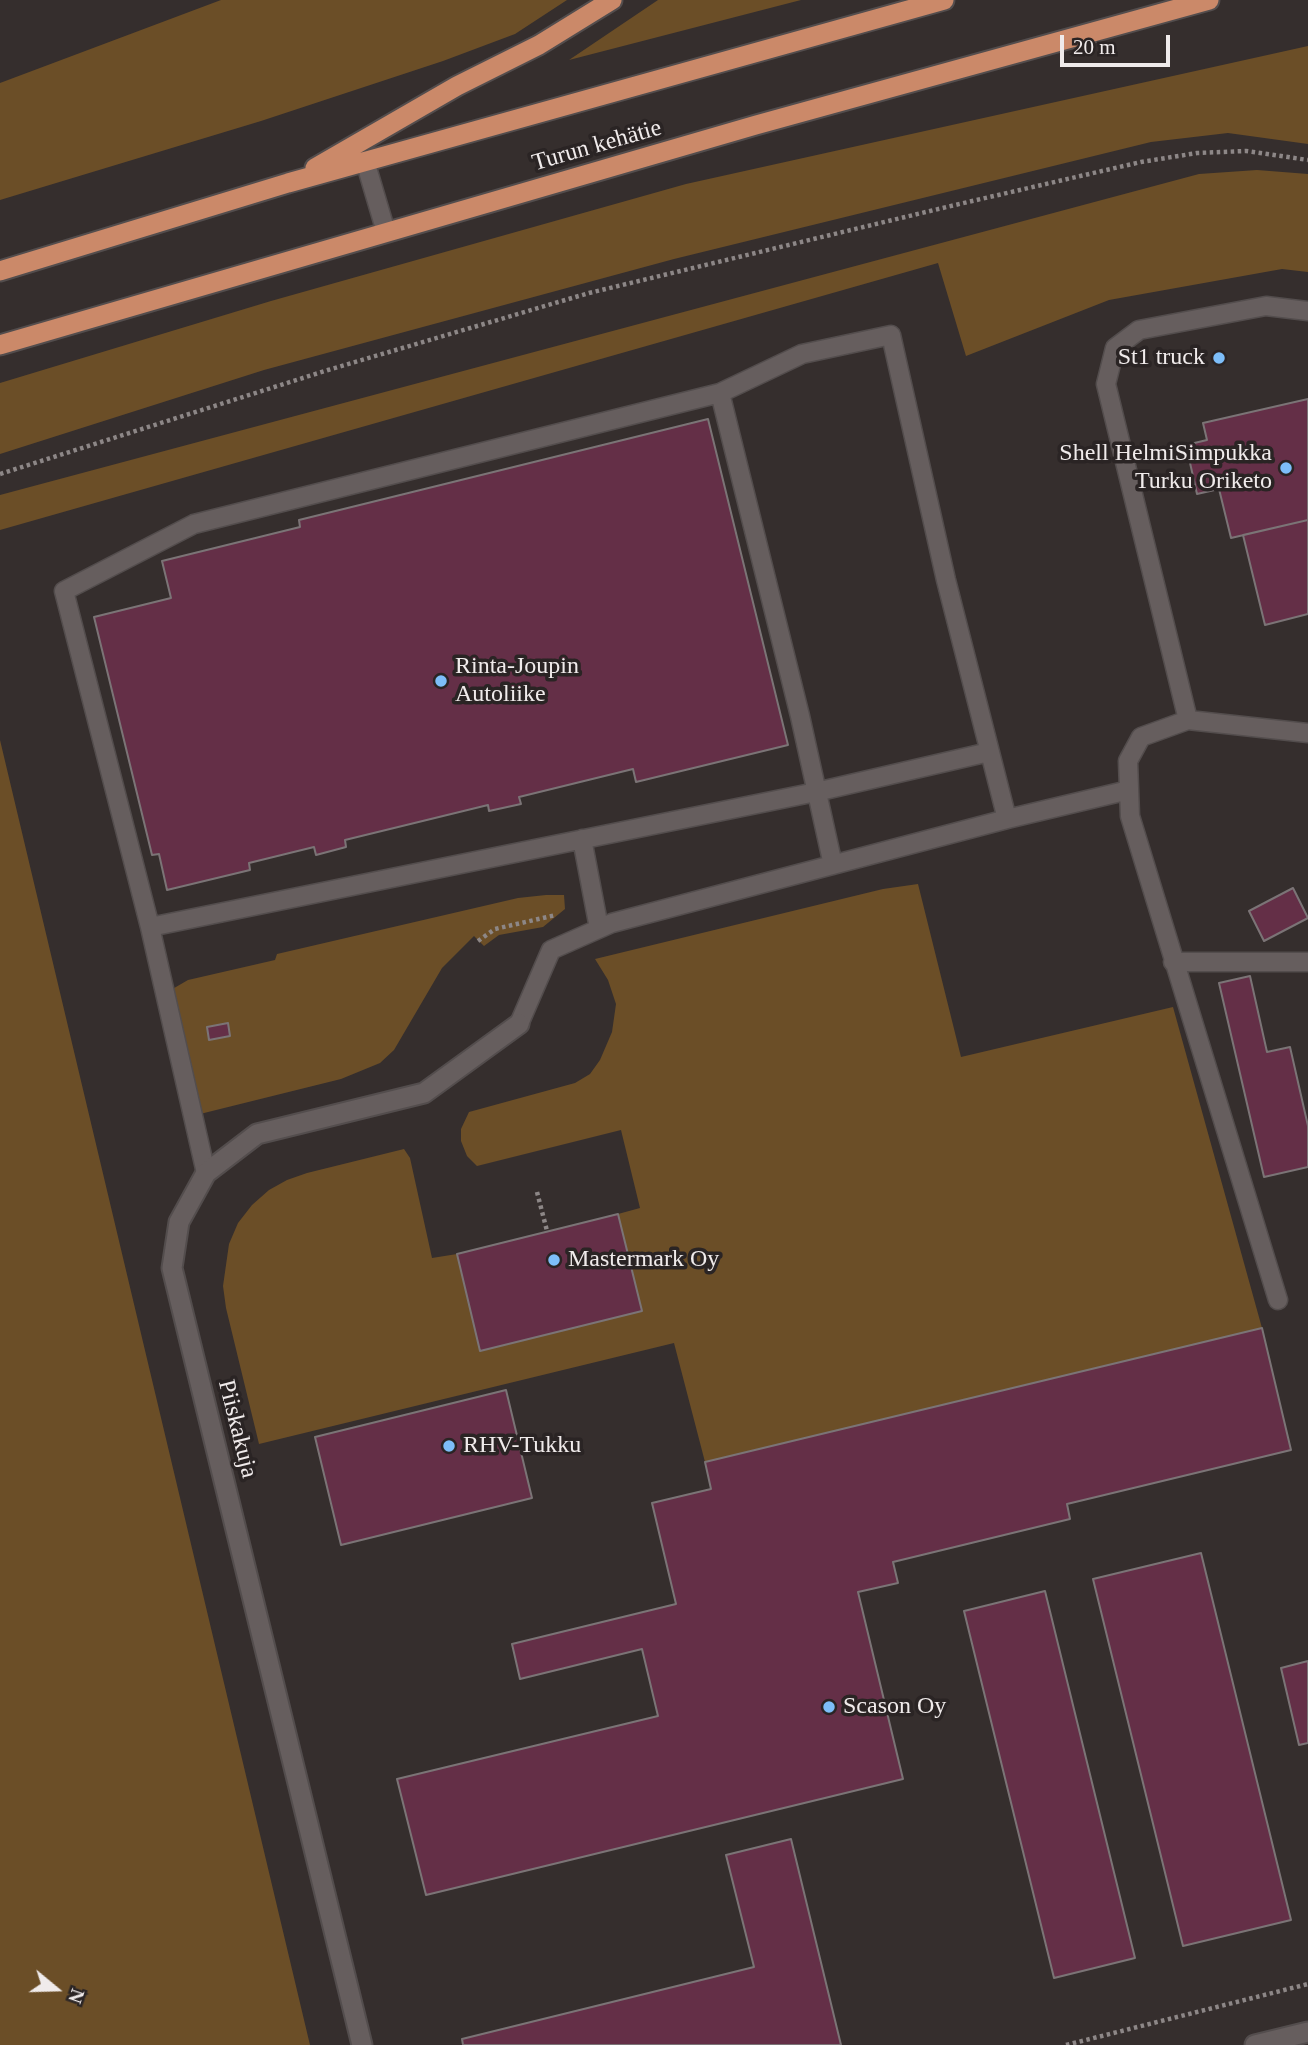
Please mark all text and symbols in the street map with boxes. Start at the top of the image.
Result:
scale bar [1063,21,1173,65]
text: 20 m [1073,35,1116,59]
street label: Turun kehätie [529,114,665,178]
place label: St1 truck [1118,344,1205,372]
marker: St1 truck [1211,350,1227,366]
place label: Shell HelmiSimpukka Turku Oriketo [1059,440,1272,496]
marker: Shell HelmiSimpukka Turku Oriketo [1278,460,1294,476]
place label: Rinta-Joupin Autoliike [455,653,579,709]
marker: Rinta-Joupin Autoliike [433,673,449,689]
place label: Mastermark Oy [568,1246,719,1274]
marker: Mastermark Oy [546,1252,562,1268]
street label: Piiskakuja [211,1377,263,1481]
place label: RHV-Tukku [463,1432,581,1460]
marker: RHV-Tukku [441,1438,457,1454]
place label: Scason Oy [843,1693,946,1721]
marker: Scason Oy [821,1699,837,1715]
north arrow [21,1954,91,2024]
text: N [64,1986,88,2006]

